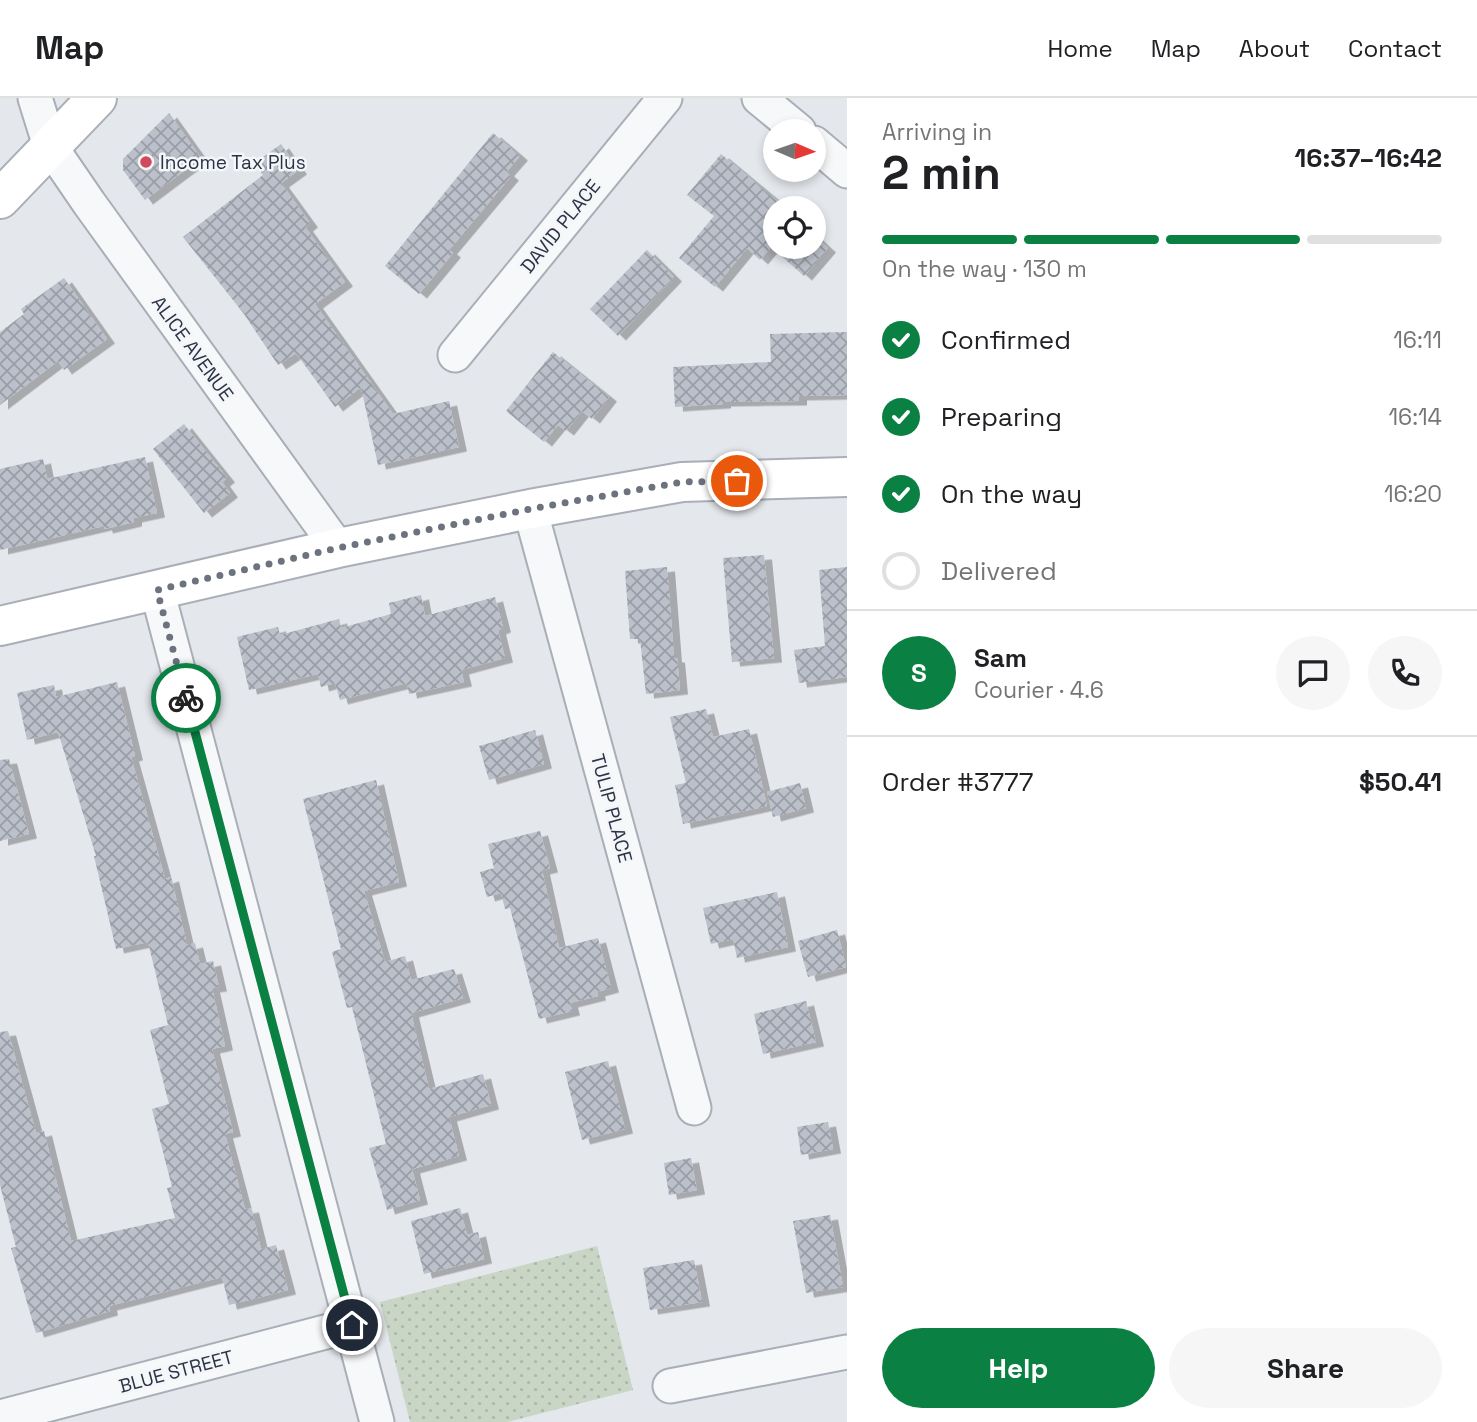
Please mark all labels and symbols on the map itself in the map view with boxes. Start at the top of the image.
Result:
north arrow [763,119,826,182]
place label: Income Tax Plus [160,150,306,175]
marker: Income Tax Plus [138,154,154,170]
street label: DAVID PLACE [515,174,606,278]
street label: ALICE AVENUE [146,291,239,406]
pin [707,451,767,511]
courier [151,663,221,733]
street label: TULIP PLACE [585,751,638,865]
pin [322,1295,382,1355]
street label: BLUE STREET [116,1344,236,1399]

